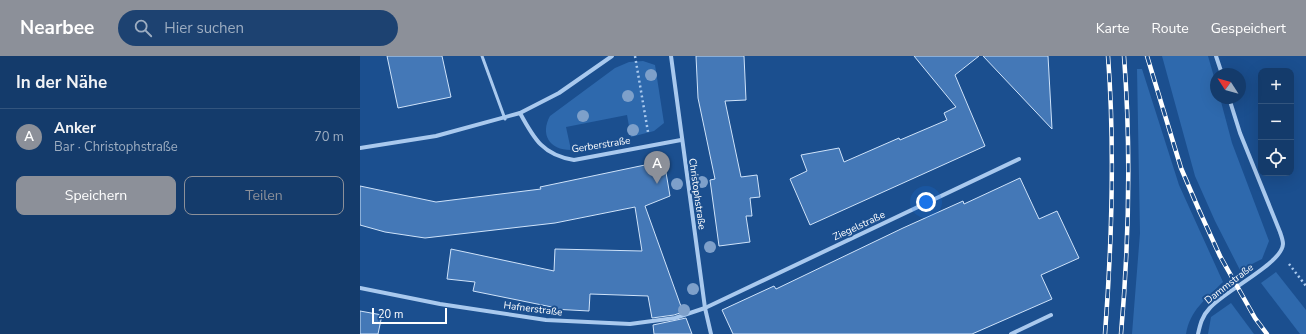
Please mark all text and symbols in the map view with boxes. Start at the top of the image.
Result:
search box [118,10,398,46]
text: Nearbee [20,15,94,41]
icon: search [132,17,154,39]
text: Hier suchen [164,18,244,38]
text: Karte [1096,19,1130,38]
text: Route [1152,19,1189,38]
text: Gespeichert [1211,19,1286,38]
north arrow [1210,68,1246,104]
map controls [1258,68,1294,176]
button: + [1258,68,1294,104]
text: In der Nähe [16,71,107,94]
button: − [1258,104,1294,140]
text: Anker [54,118,96,138]
text: A [24,128,34,146]
text: 70 m [314,128,344,146]
street label: Gerberstraße [571,133,631,157]
text: Bar · Christophstraße [54,138,178,156]
button: locate [1258,140,1294,176]
pin: A [644,151,670,184]
street label: Christophstraße [685,157,709,231]
button: Speichern [16,176,176,215]
button: Teilen [184,176,344,215]
your location [916,192,936,212]
street label: Ziegelstraße [831,208,887,244]
street label: Dammstraße [1202,261,1256,307]
street label: Hafnerstraße [503,298,563,320]
scale bar [372,306,447,325]
text: 20 m [378,307,403,322]

